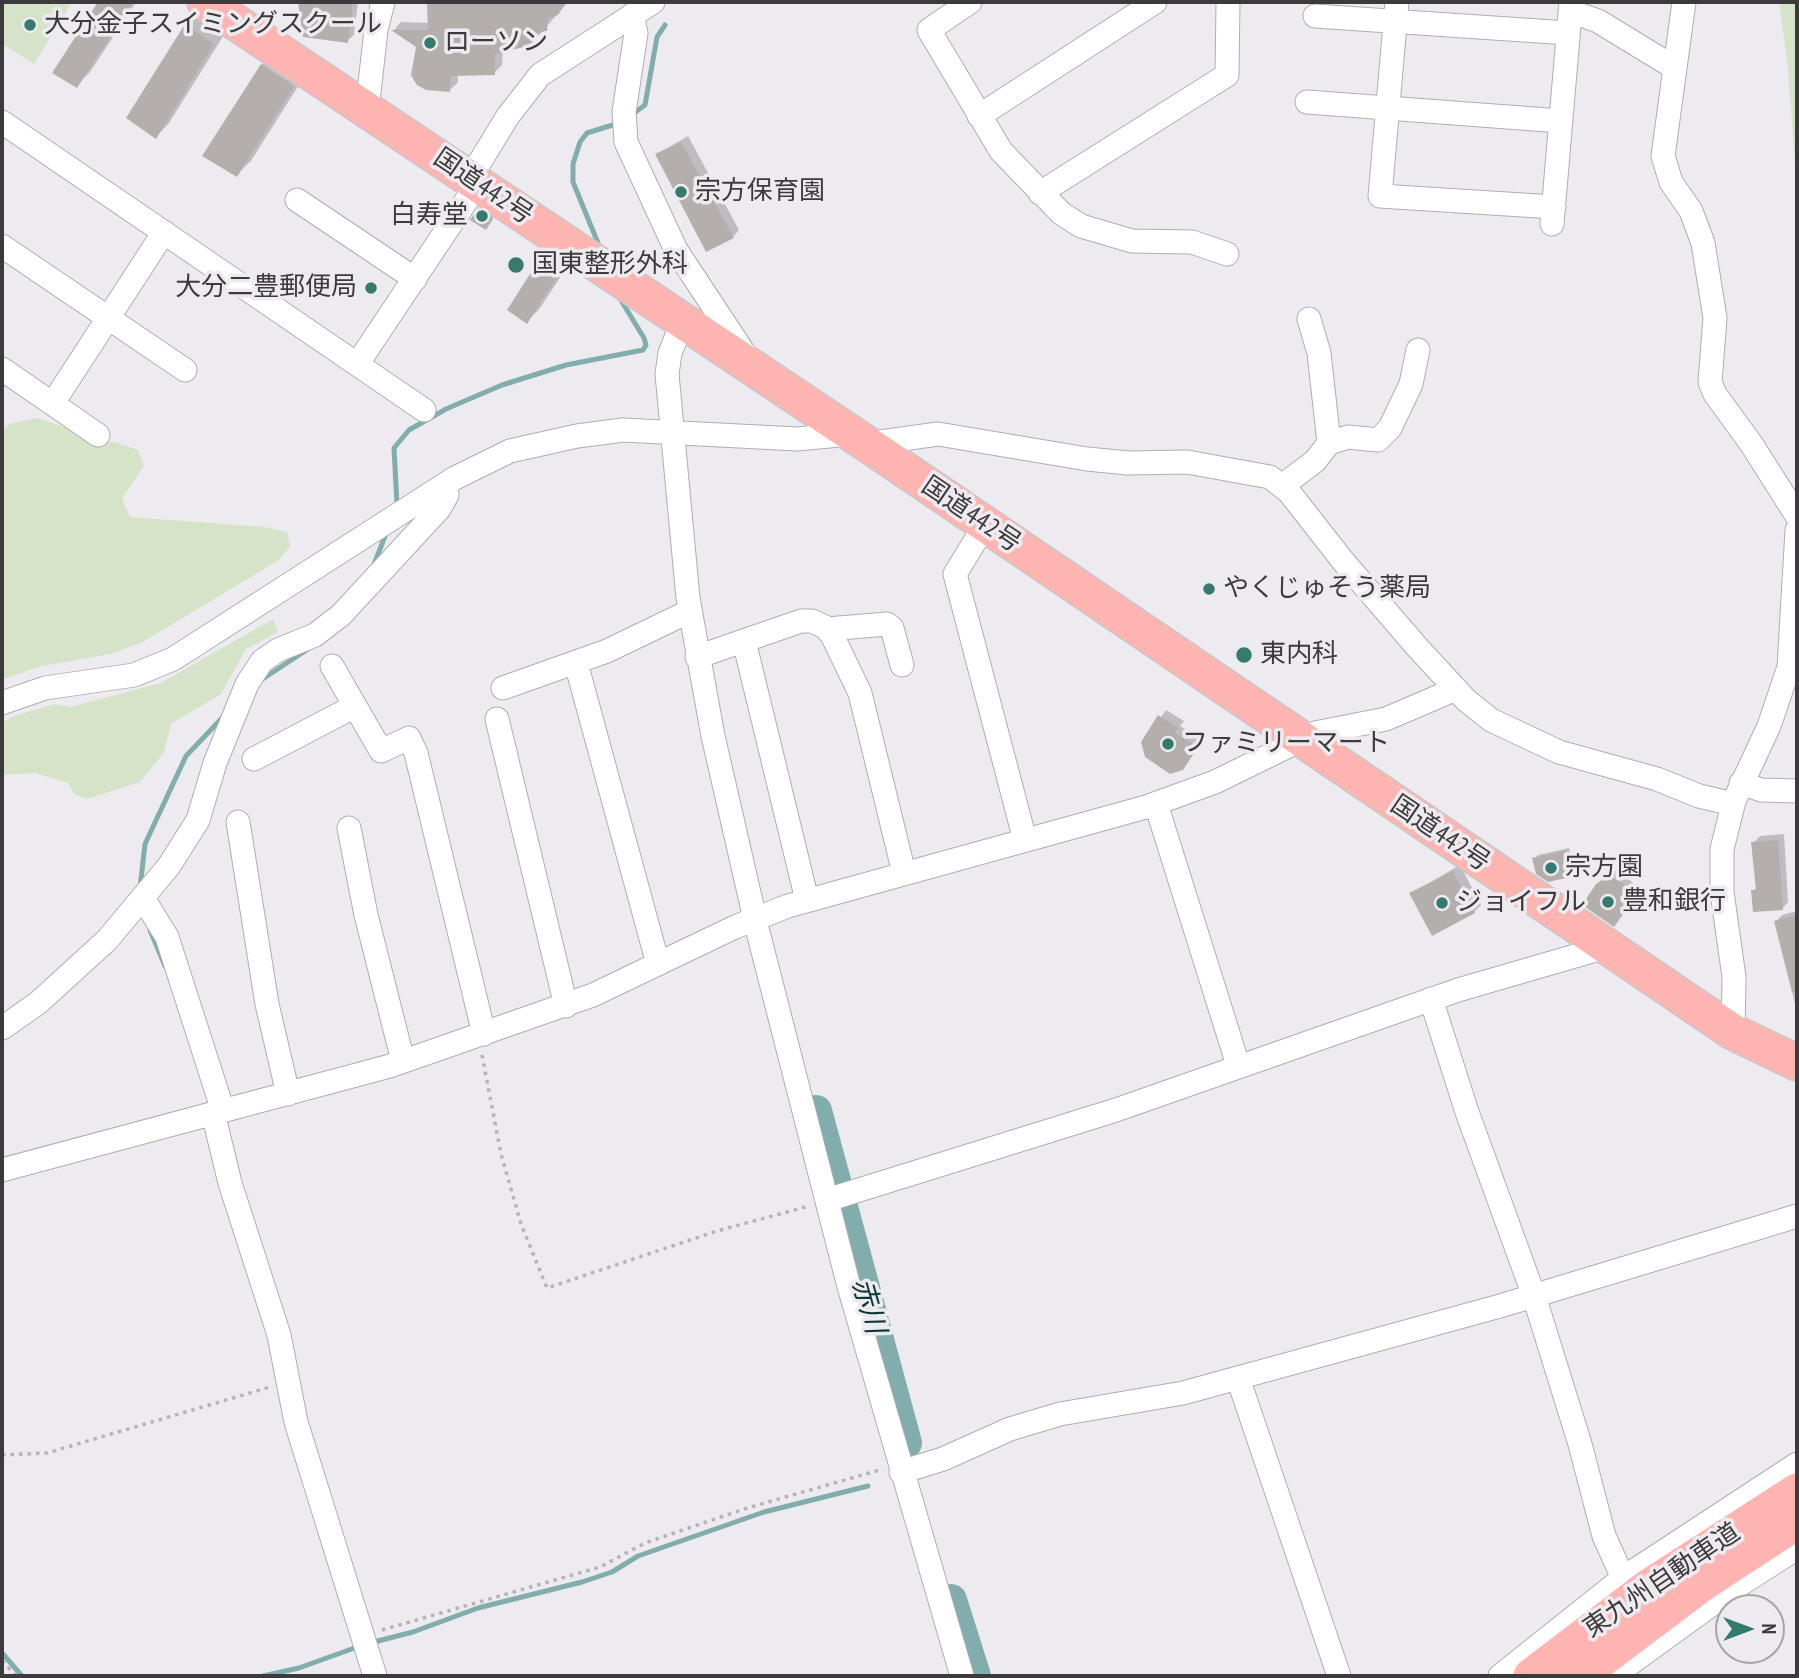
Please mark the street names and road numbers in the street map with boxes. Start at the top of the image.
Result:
street label: 国道442号 [427,142,539,232]
street label: 国道442号 [915,470,1027,560]
street label: 国道442号 [1384,789,1496,879]
street label: 東九州自動車道 [1578,1517,1746,1645]

